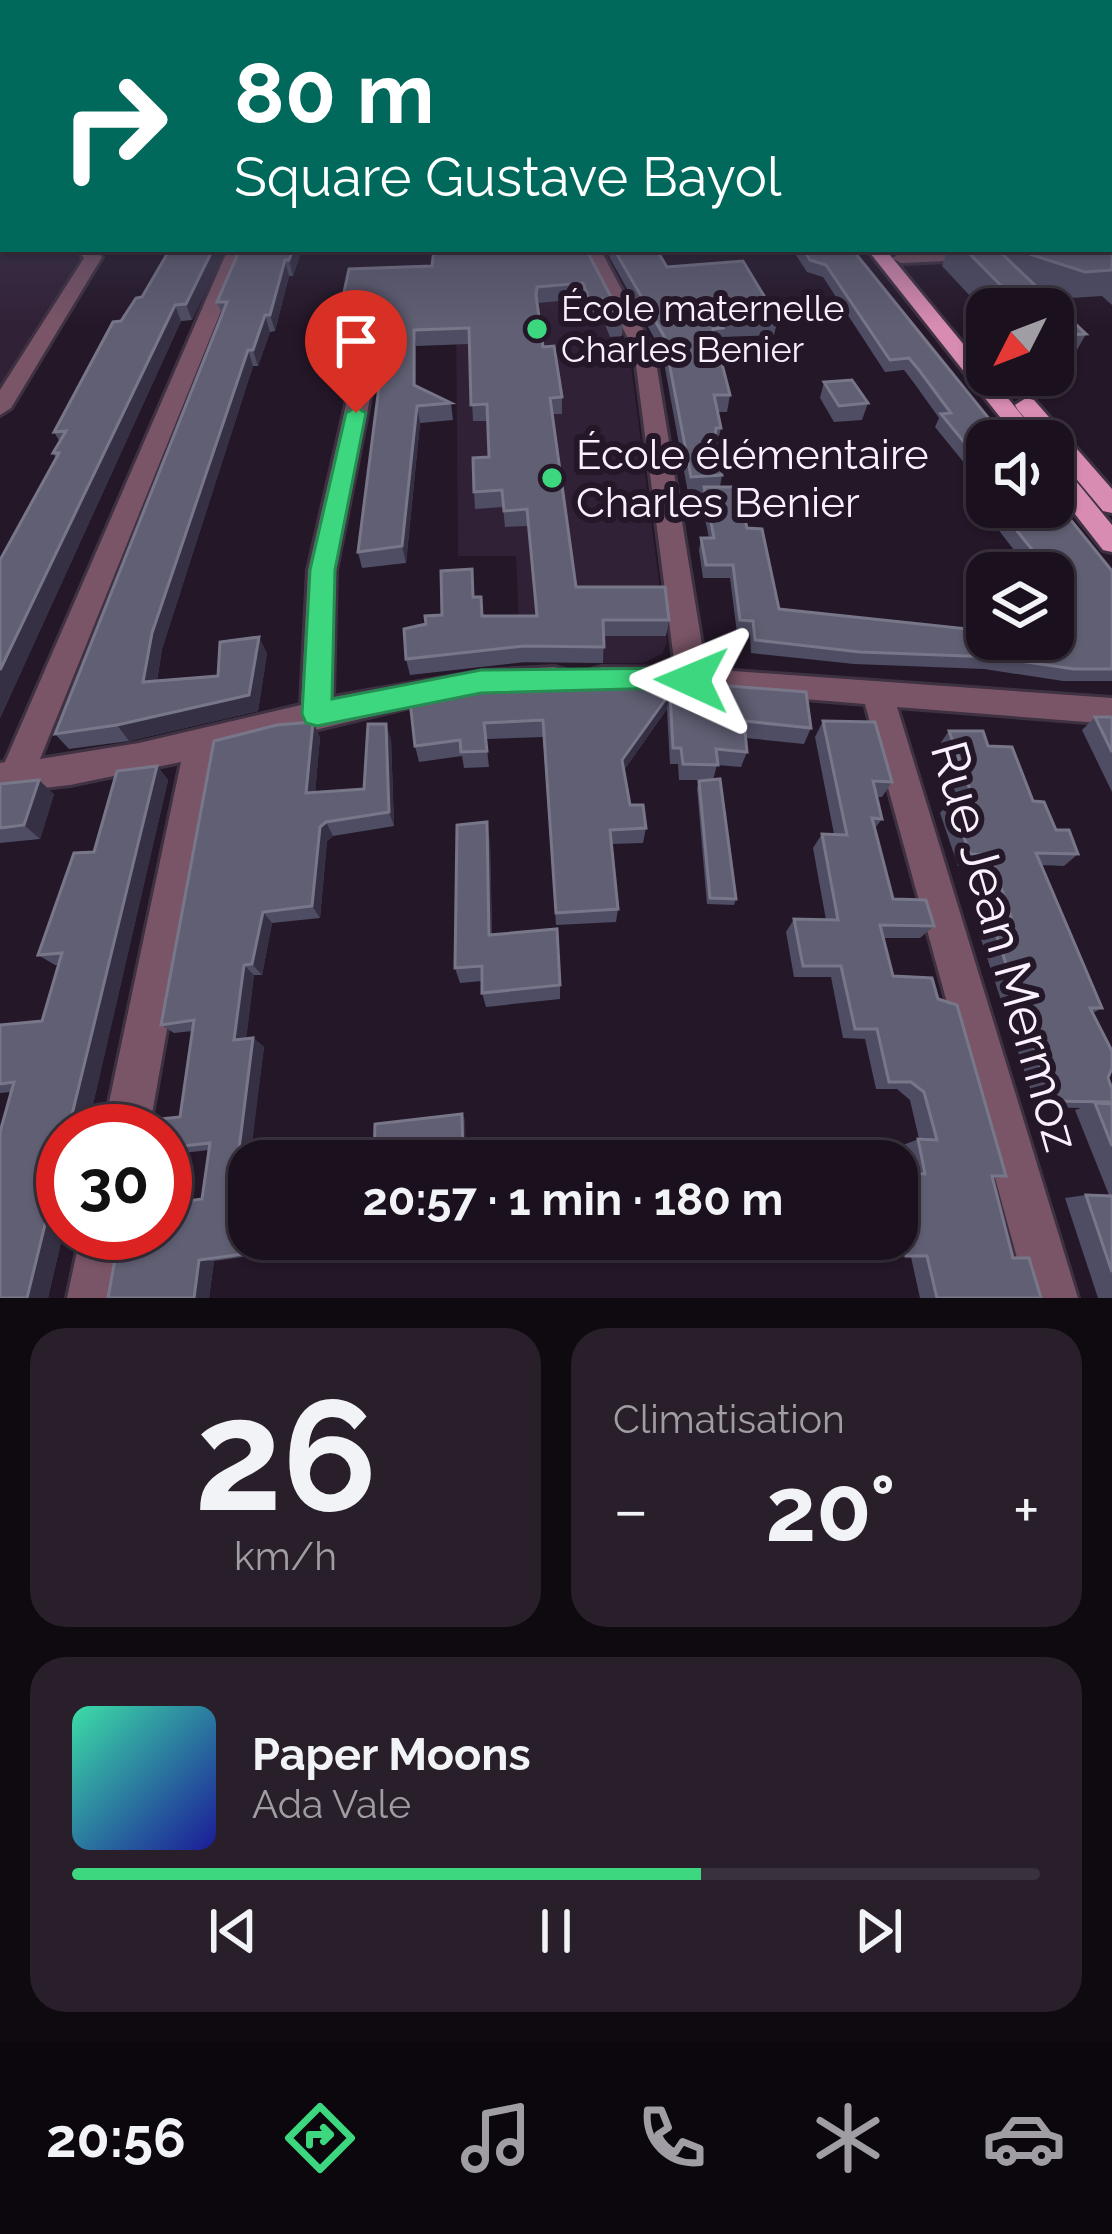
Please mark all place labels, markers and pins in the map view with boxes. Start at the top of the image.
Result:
place label: École maternelle Charles Benier [561,287,844,370]
pin [305,290,407,413]
marker: École maternelle Charles Benier [524,316,550,342]
place label: École élémentaire Charles Benier [576,430,929,527]
marker: École élémentaire Charles Benier [539,465,565,491]

